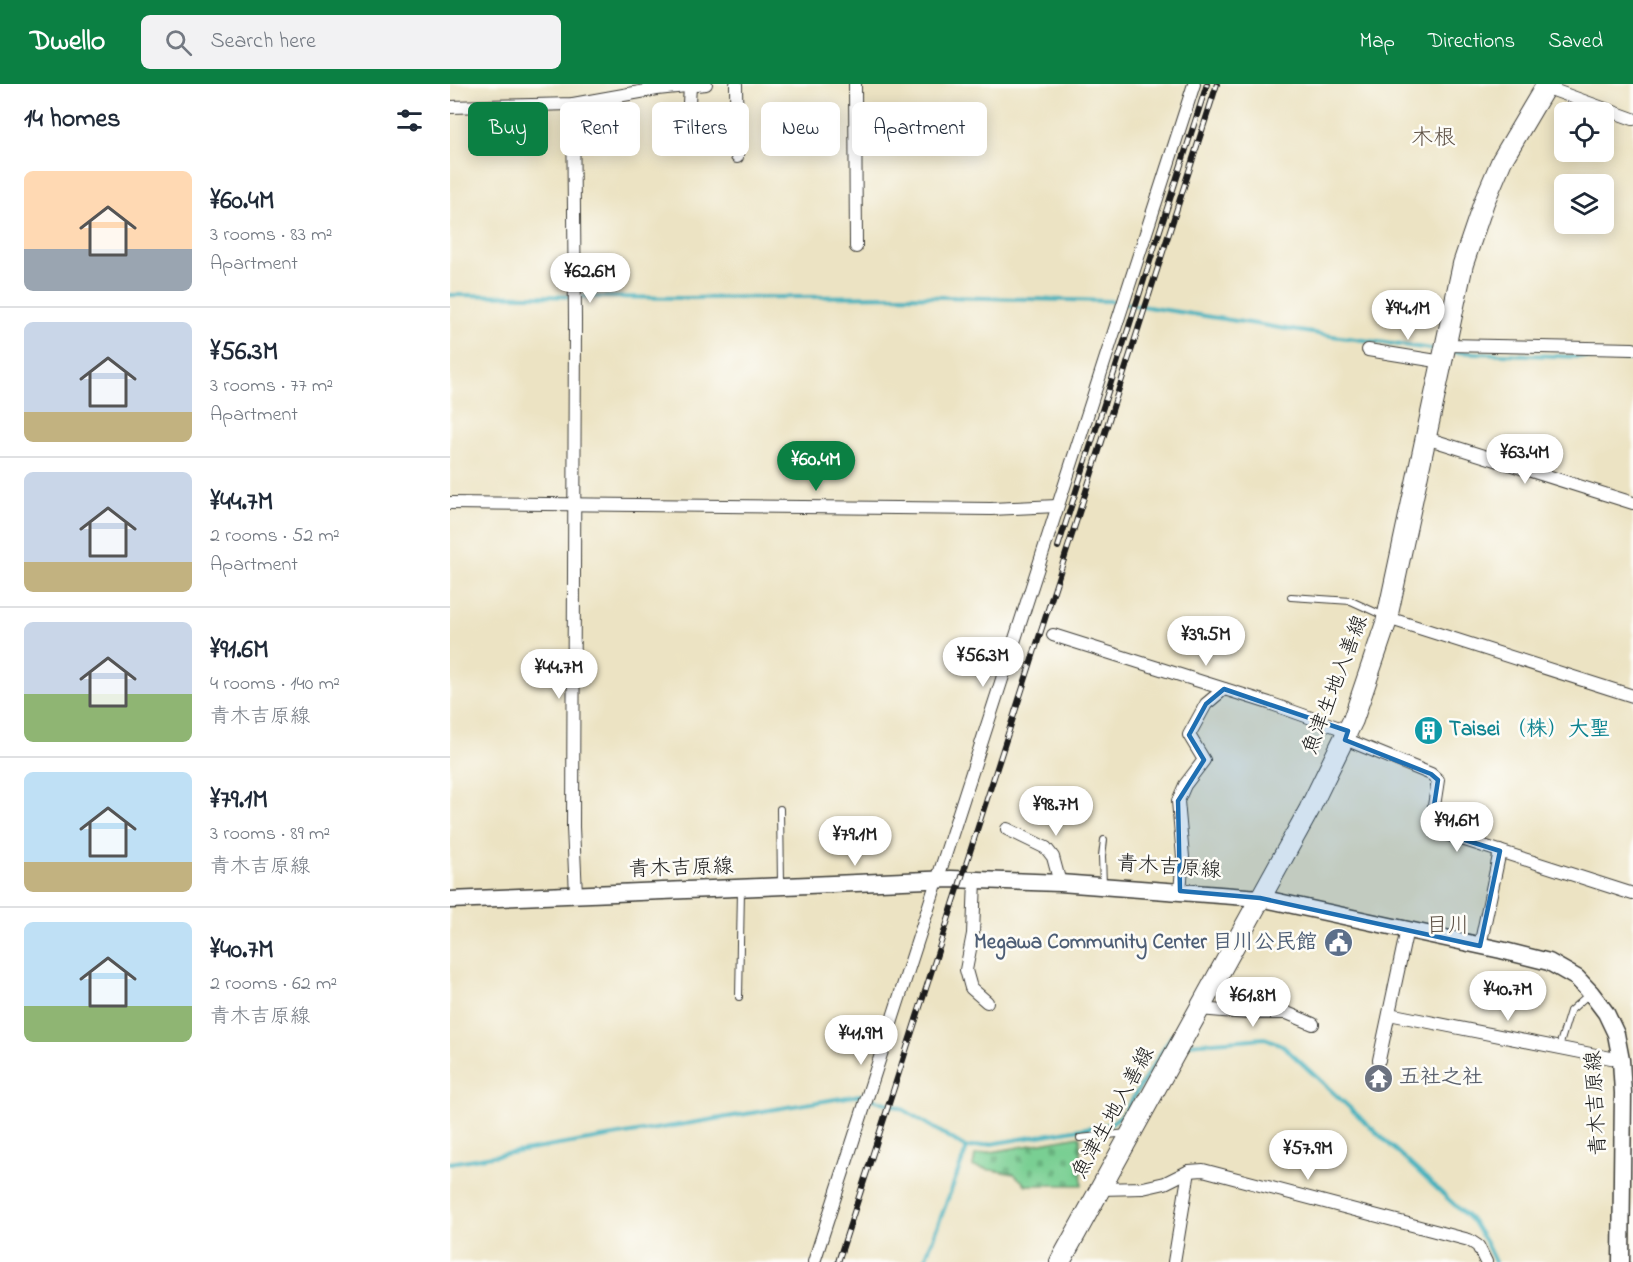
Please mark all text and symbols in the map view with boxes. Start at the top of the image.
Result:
search box [141,15,561,69]
text: Dwello [30,22,105,63]
icon: search [162,26,195,59]
text: Search here [210,26,316,58]
text: Map [1359,27,1395,57]
text: Directions [1428,27,1515,57]
text: Saved [1548,27,1603,57]
text: 14 homes [24,101,120,139]
chip: Buy [468,102,548,156]
chip: Rent [560,102,640,156]
chip: Filters [652,102,749,156]
chip: New [761,102,840,156]
chip: Apartment [852,102,987,156]
map controls [1554,102,1614,234]
button: locate [1554,102,1614,162]
icon: filters [393,104,426,137]
district label: 木根 [1411,123,1456,155]
button: layers [1554,174,1614,234]
text: ¥60.4M [210,183,275,221]
icon: home [72,195,144,267]
text: 3 rooms · 83 m² [210,221,332,250]
text: Apartment [210,250,298,279]
pin: ¥62.6M [541,253,639,304]
text: ¥62.6M [564,258,616,287]
pin: ¥94.1M [1359,290,1457,341]
text: ¥94.1M [1386,295,1430,324]
text: ¥56.3M [210,334,278,372]
icon: home [72,346,144,418]
text: 3 rooms · 77 m² [210,372,333,401]
text: Apartment [210,401,298,430]
pin: ¥63.4M [1476,434,1574,485]
text: ¥63.4M [1500,439,1550,468]
pin: ¥60.4M [767,441,865,492]
text: ¥60.4M [791,446,841,475]
text: ¥44.7M [210,484,273,522]
icon: home [72,496,144,568]
text: 2 rooms · 52 m² [210,522,340,551]
text: Apartment [210,551,298,580]
street label: 魚津生地入善線 [1296,611,1376,759]
pin: ¥39.5M [1157,616,1255,667]
text: ¥39.5M [1181,621,1231,650]
text: ¥91.6M [210,632,269,670]
pin: ¥56.3M [934,637,1032,688]
text: ¥56.3M [957,642,1009,671]
icon: home [72,646,144,718]
pin: ¥44.7M [510,649,608,700]
text: ¥44.7M [535,654,583,683]
text: 4 rooms · 140 m² [210,670,340,699]
text: 青木吉原線 [210,703,310,732]
building icon: Taisei （株）大聖 [1412,714,1444,746]
place label: Taisei （株）大聖 [1449,715,1610,745]
text: ¥79.1M [210,782,268,820]
pin: ¥98.7M [1007,786,1105,837]
text: ¥98.7M [1033,791,1079,820]
icon: home [72,796,144,868]
pin: ¥91.6M [1408,802,1506,853]
text: ¥91.6M [1434,807,1480,836]
pin: ¥79.1M [806,816,904,867]
text: 3 rooms · 89 m² [210,820,330,849]
text: ¥79.1M [833,821,877,850]
street label: 青木吉原線 [1116,849,1222,887]
street label: 青木吉原線 [628,852,734,886]
text: 青木吉原線 [210,853,310,882]
district label: 目川 [1426,911,1470,943]
public building icon: Megawa Community Center 目川公民館 [1322,927,1354,959]
place label: Megawa Community Center 目川公民館 [974,928,1317,960]
text: ¥40.7M [210,932,274,970]
icon: home [72,946,144,1018]
text: 2 rooms · 62 m² [210,970,337,999]
pin: ¥40.7M [1459,971,1557,1022]
text: ¥40.7M [1483,976,1533,1005]
pin: ¥61.8M [1204,977,1302,1028]
text: ¥61.8M [1230,982,1276,1011]
text: 青木吉原線 [210,1003,310,1032]
pin: ¥41.9M [812,1015,910,1066]
text: ¥41.9M [839,1020,883,1049]
street label: 魚津生地入善線 [1065,1041,1163,1185]
street label: 青木吉原線 [1579,1050,1615,1156]
temple icon: 五社之社 [1362,1062,1394,1094]
place label: 五社之社 [1399,1063,1483,1093]
pin: ¥57.9M [1259,1130,1357,1181]
text: ¥57.9M [1283,1135,1333,1164]

